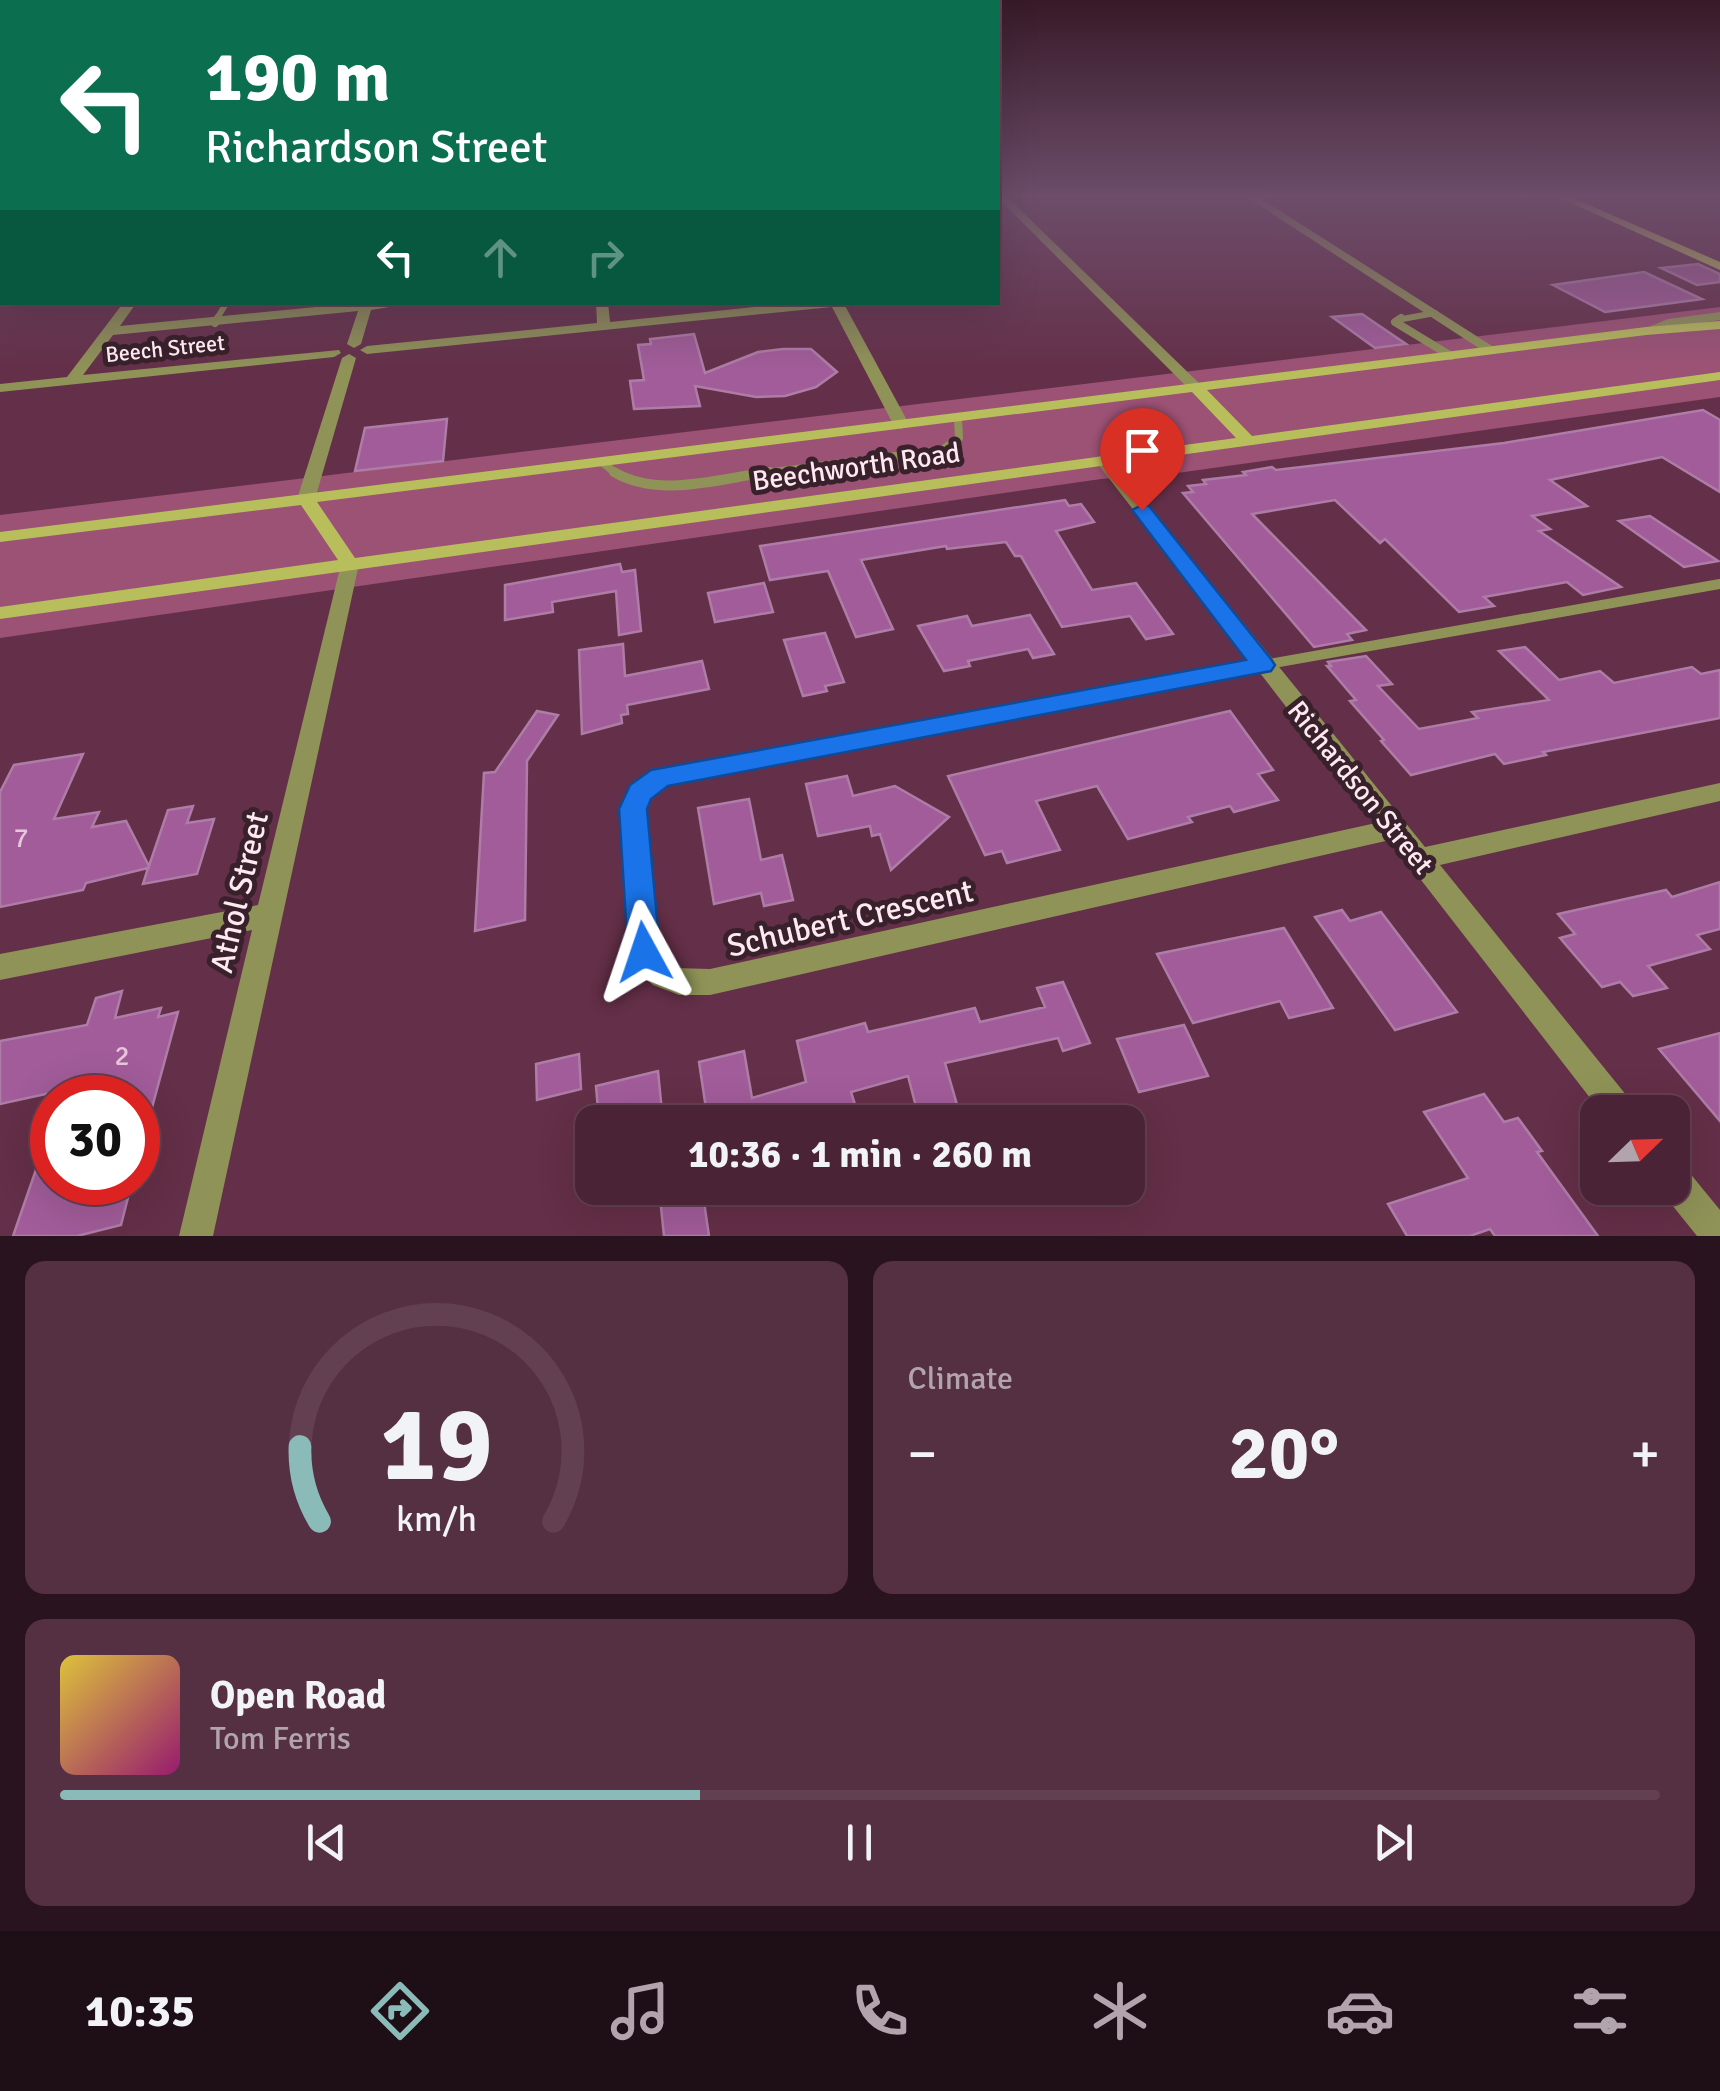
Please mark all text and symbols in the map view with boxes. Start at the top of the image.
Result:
text: 190 m [205,34,390,120]
icon: left [40,40,170,170]
text: Richardson Street [205,120,548,175]
icon: left [368,230,423,285]
icon: ahead [473,230,528,285]
icon: right [578,230,633,285]
street label: Beech Street [104,329,226,368]
pin [1100,408,1185,511]
icon: arrive [1115,423,1170,478]
street label: Beechworth Road [750,436,962,498]
street label: Richardson Street [1280,694,1441,881]
street label: Athol Street [202,808,277,976]
house number: 7 [13,821,29,855]
street label: Schubert Crescent [723,871,977,966]
position arrow [592,900,696,1004]
house number: 2 [114,1039,130,1073]
speed limit sign: 30 [30,1075,160,1205]
north arrow [1580,1095,1690,1205]
map controls [1580,1095,1690,1205]
text: 10:36 · 1 min · 260 m [688,1131,1032,1178]
text: Climate [908,1359,1013,1398]
text: 19 [380,1381,492,1509]
text: 20° [1228,1407,1339,1500]
text: − [908,1420,937,1488]
text: + [1630,1420,1660,1488]
text: km/h [396,1497,477,1541]
text: Open Road [210,1672,386,1719]
text: Tom Ferris [210,1719,351,1758]
icon: previous [299,1815,354,1870]
icon: pause [832,1815,887,1870]
icon: next [1366,1815,1421,1870]
icon: directions [365,1976,435,2046]
icon: music [605,1976,675,2046]
icon: phone [845,1976,915,2046]
icon: climate [1085,1976,1155,2046]
icon: car [1325,1976,1395,2046]
icon: filters [1565,1976,1635,2046]
text: 10:35 [85,1984,195,2039]

